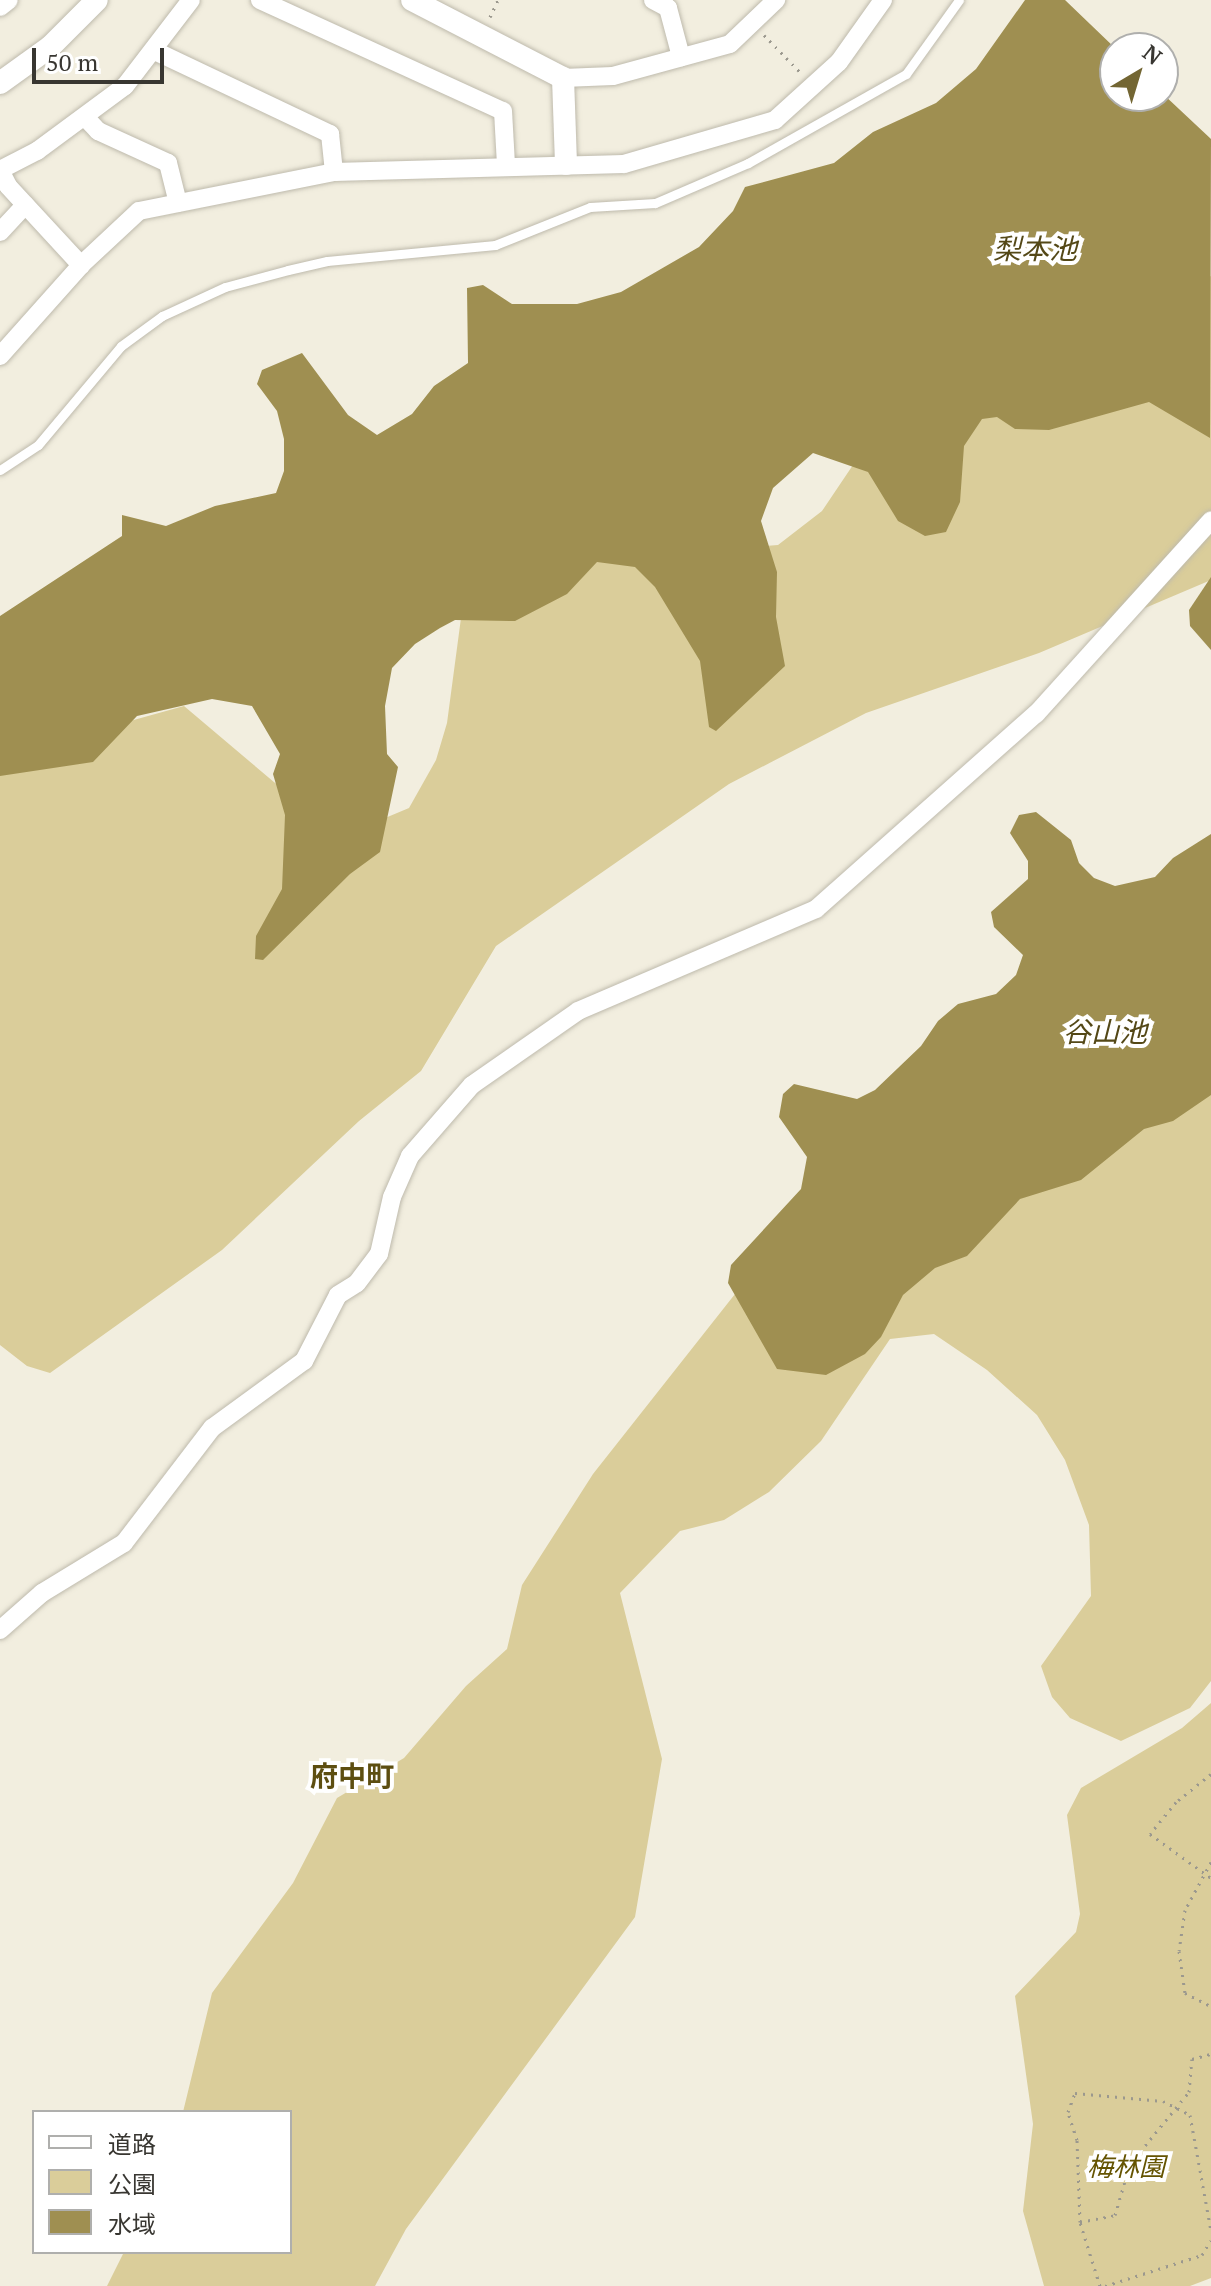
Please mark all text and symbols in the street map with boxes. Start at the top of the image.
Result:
scale bar [36,32,168,82]
north arrow [1099,32,1179,112]
text: N [1137,38,1168,71]
text: 50 m [46,46,98,78]
water label: 梨本池 [993,232,1077,266]
water label: 谷山池 [1063,1015,1147,1049]
district label: 府中町 [310,1759,394,1793]
legend [32,2110,292,2254]
text: 道路 [108,2128,156,2160]
park label: 梅林園 [1087,2151,1165,2183]
text: 公園 [108,2168,156,2200]
text: 水域 [108,2208,156,2240]

